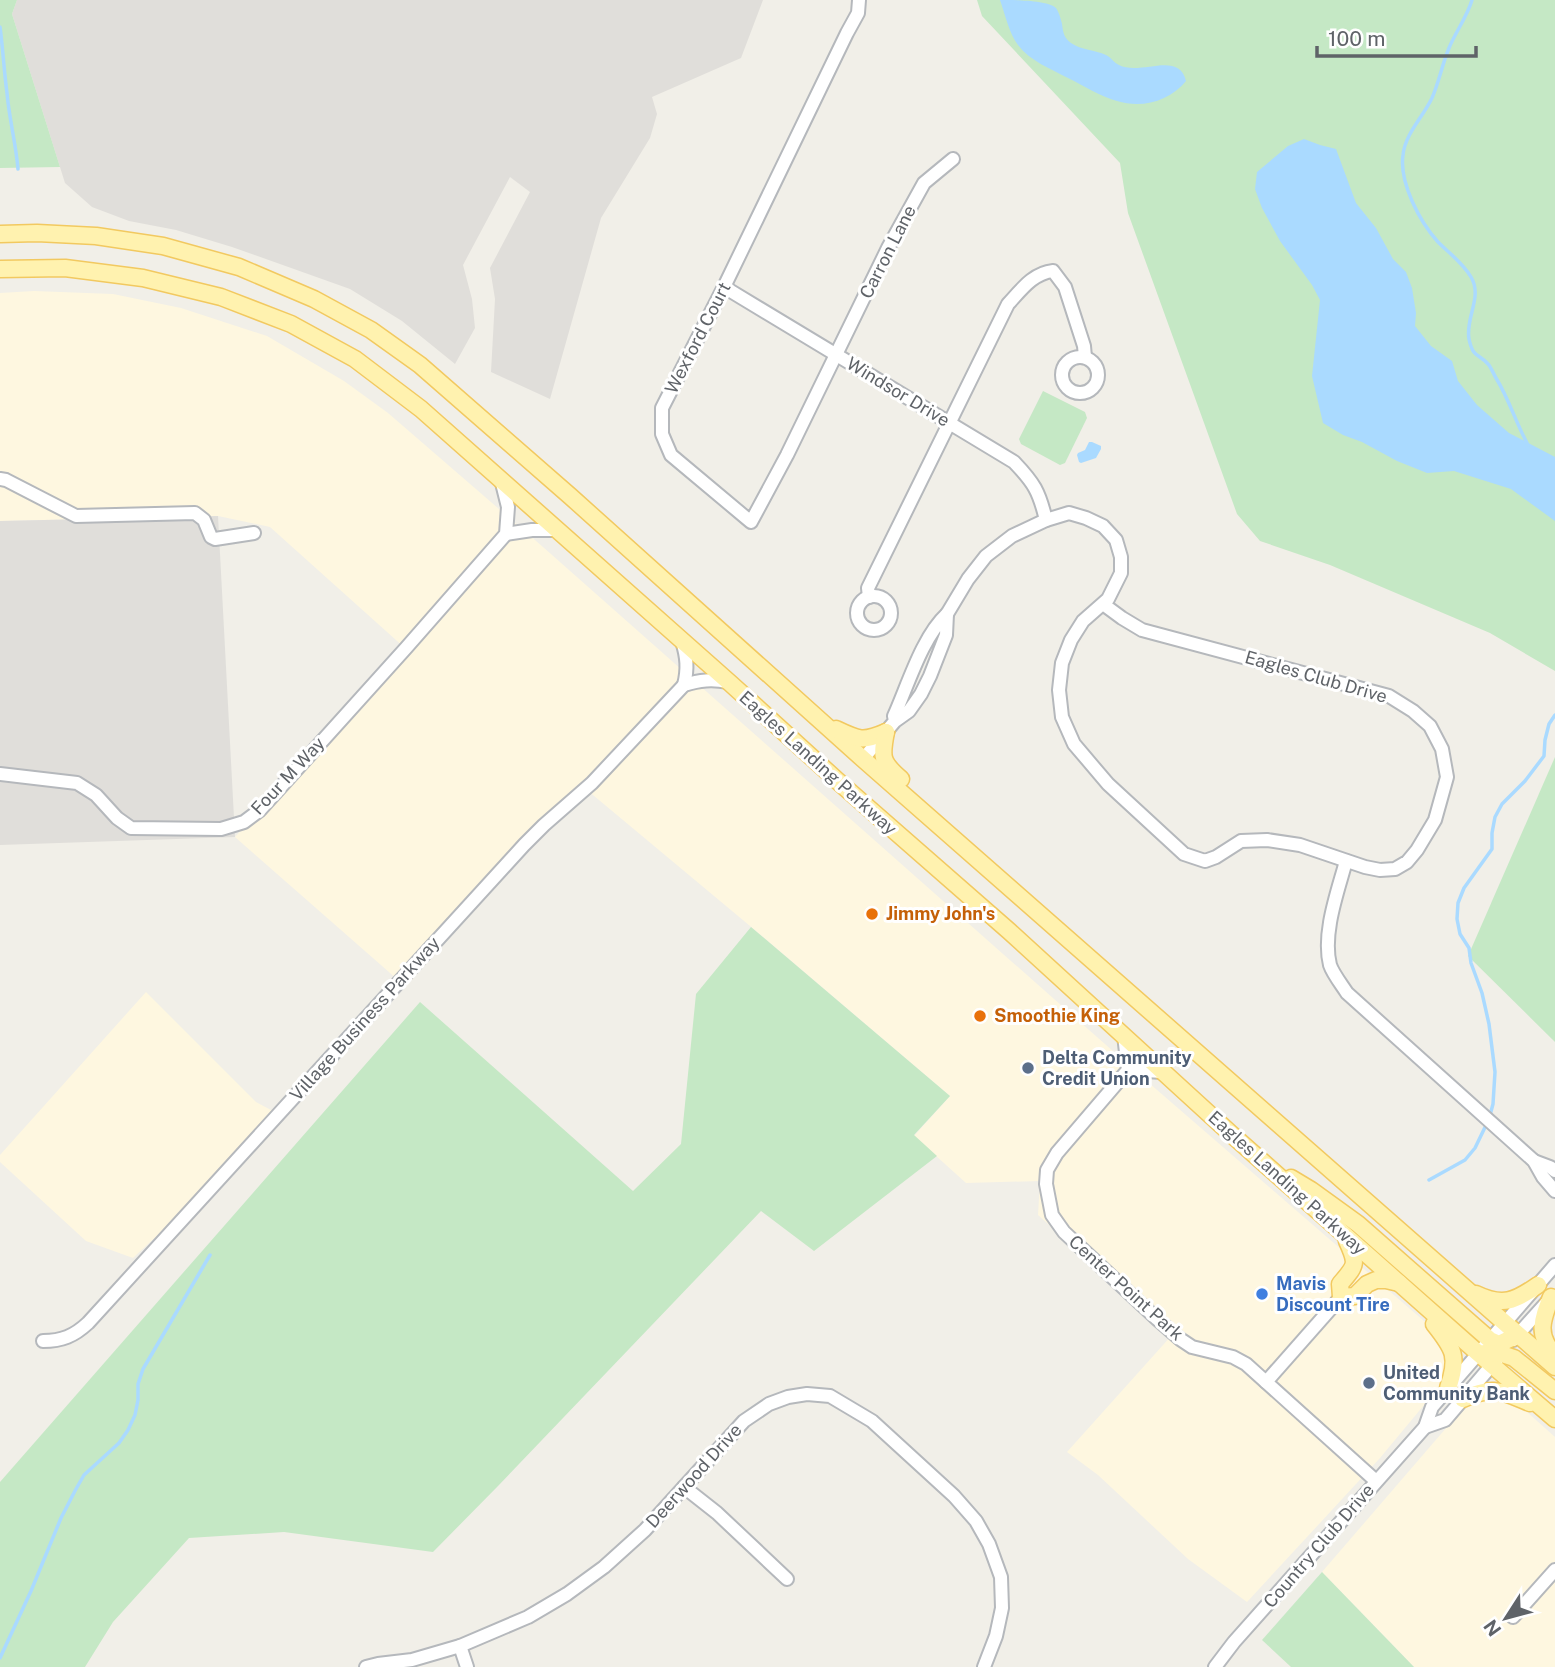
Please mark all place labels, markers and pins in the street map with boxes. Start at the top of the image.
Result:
place label: Jimmy John's [886,903,995,924]
marker: Jimmy John's [864,906,880,922]
place label: Smoothie King [994,1005,1120,1026]
marker: Smoothie King [972,1008,988,1024]
place label: Delta Community Credit Union [1042,1047,1192,1089]
marker: Delta Community Credit Union [1020,1060,1036,1076]
place label: Mavis Discount Tire [1276,1273,1390,1315]
marker: Mavis Discount Tire [1254,1286,1270,1302]
place label: United Community Bank [1383,1362,1531,1404]
marker: United Community Bank [1361,1375,1377,1391]

